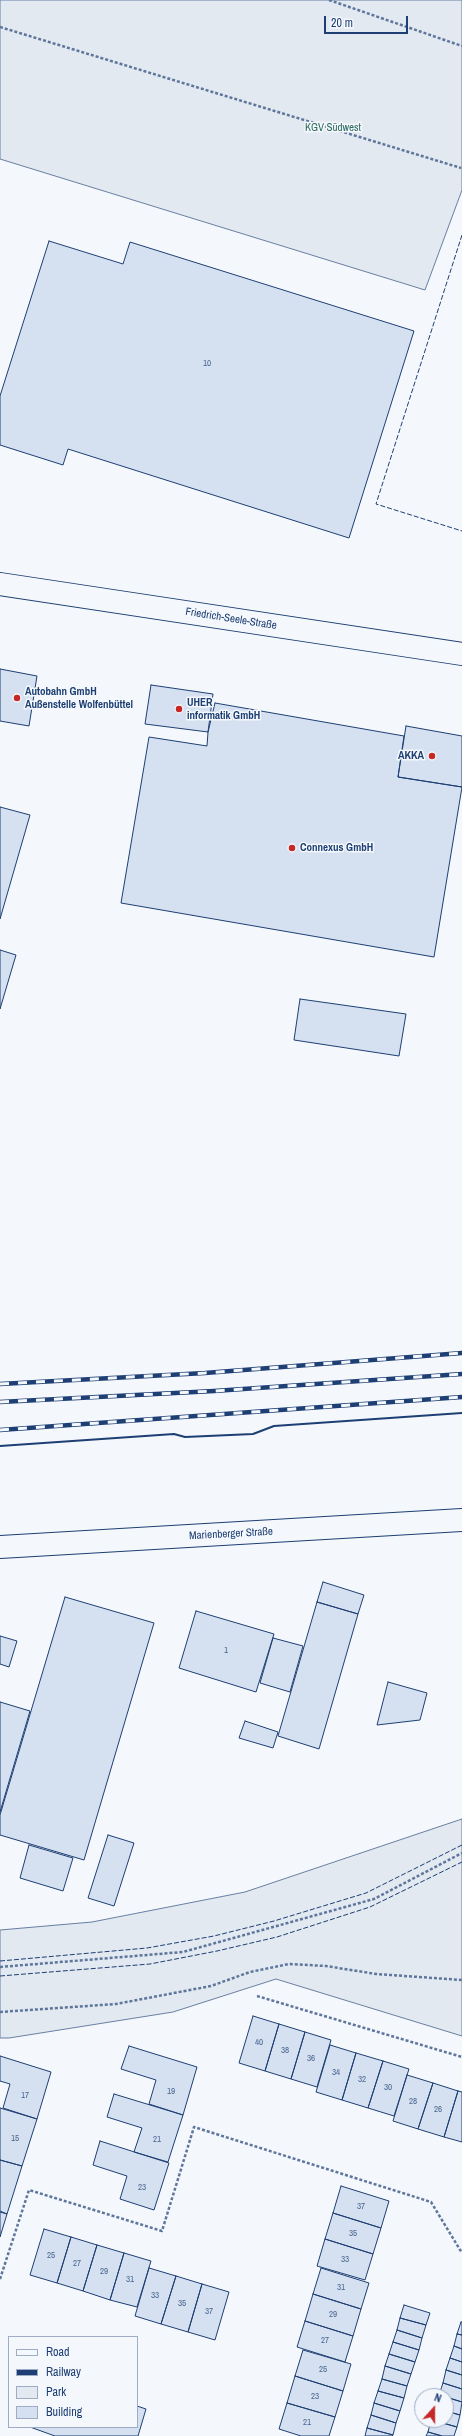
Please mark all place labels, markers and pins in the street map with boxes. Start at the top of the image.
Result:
place label: Autobahn GmbH Außenstelle Wolfenbüttel [25,685,133,711]
marker: Autobahn GmbH Außenstelle Wolfenbüttel [12,693,22,703]
place label: UHER informatik GmbH [187,696,260,722]
marker: UHER informatik GmbH [174,704,184,714]
place label: AKKA [398,749,424,763]
marker: AKKA [427,751,437,761]
place label: Connexus GmbH [300,841,373,855]
marker: Connexus GmbH [287,843,297,853]

